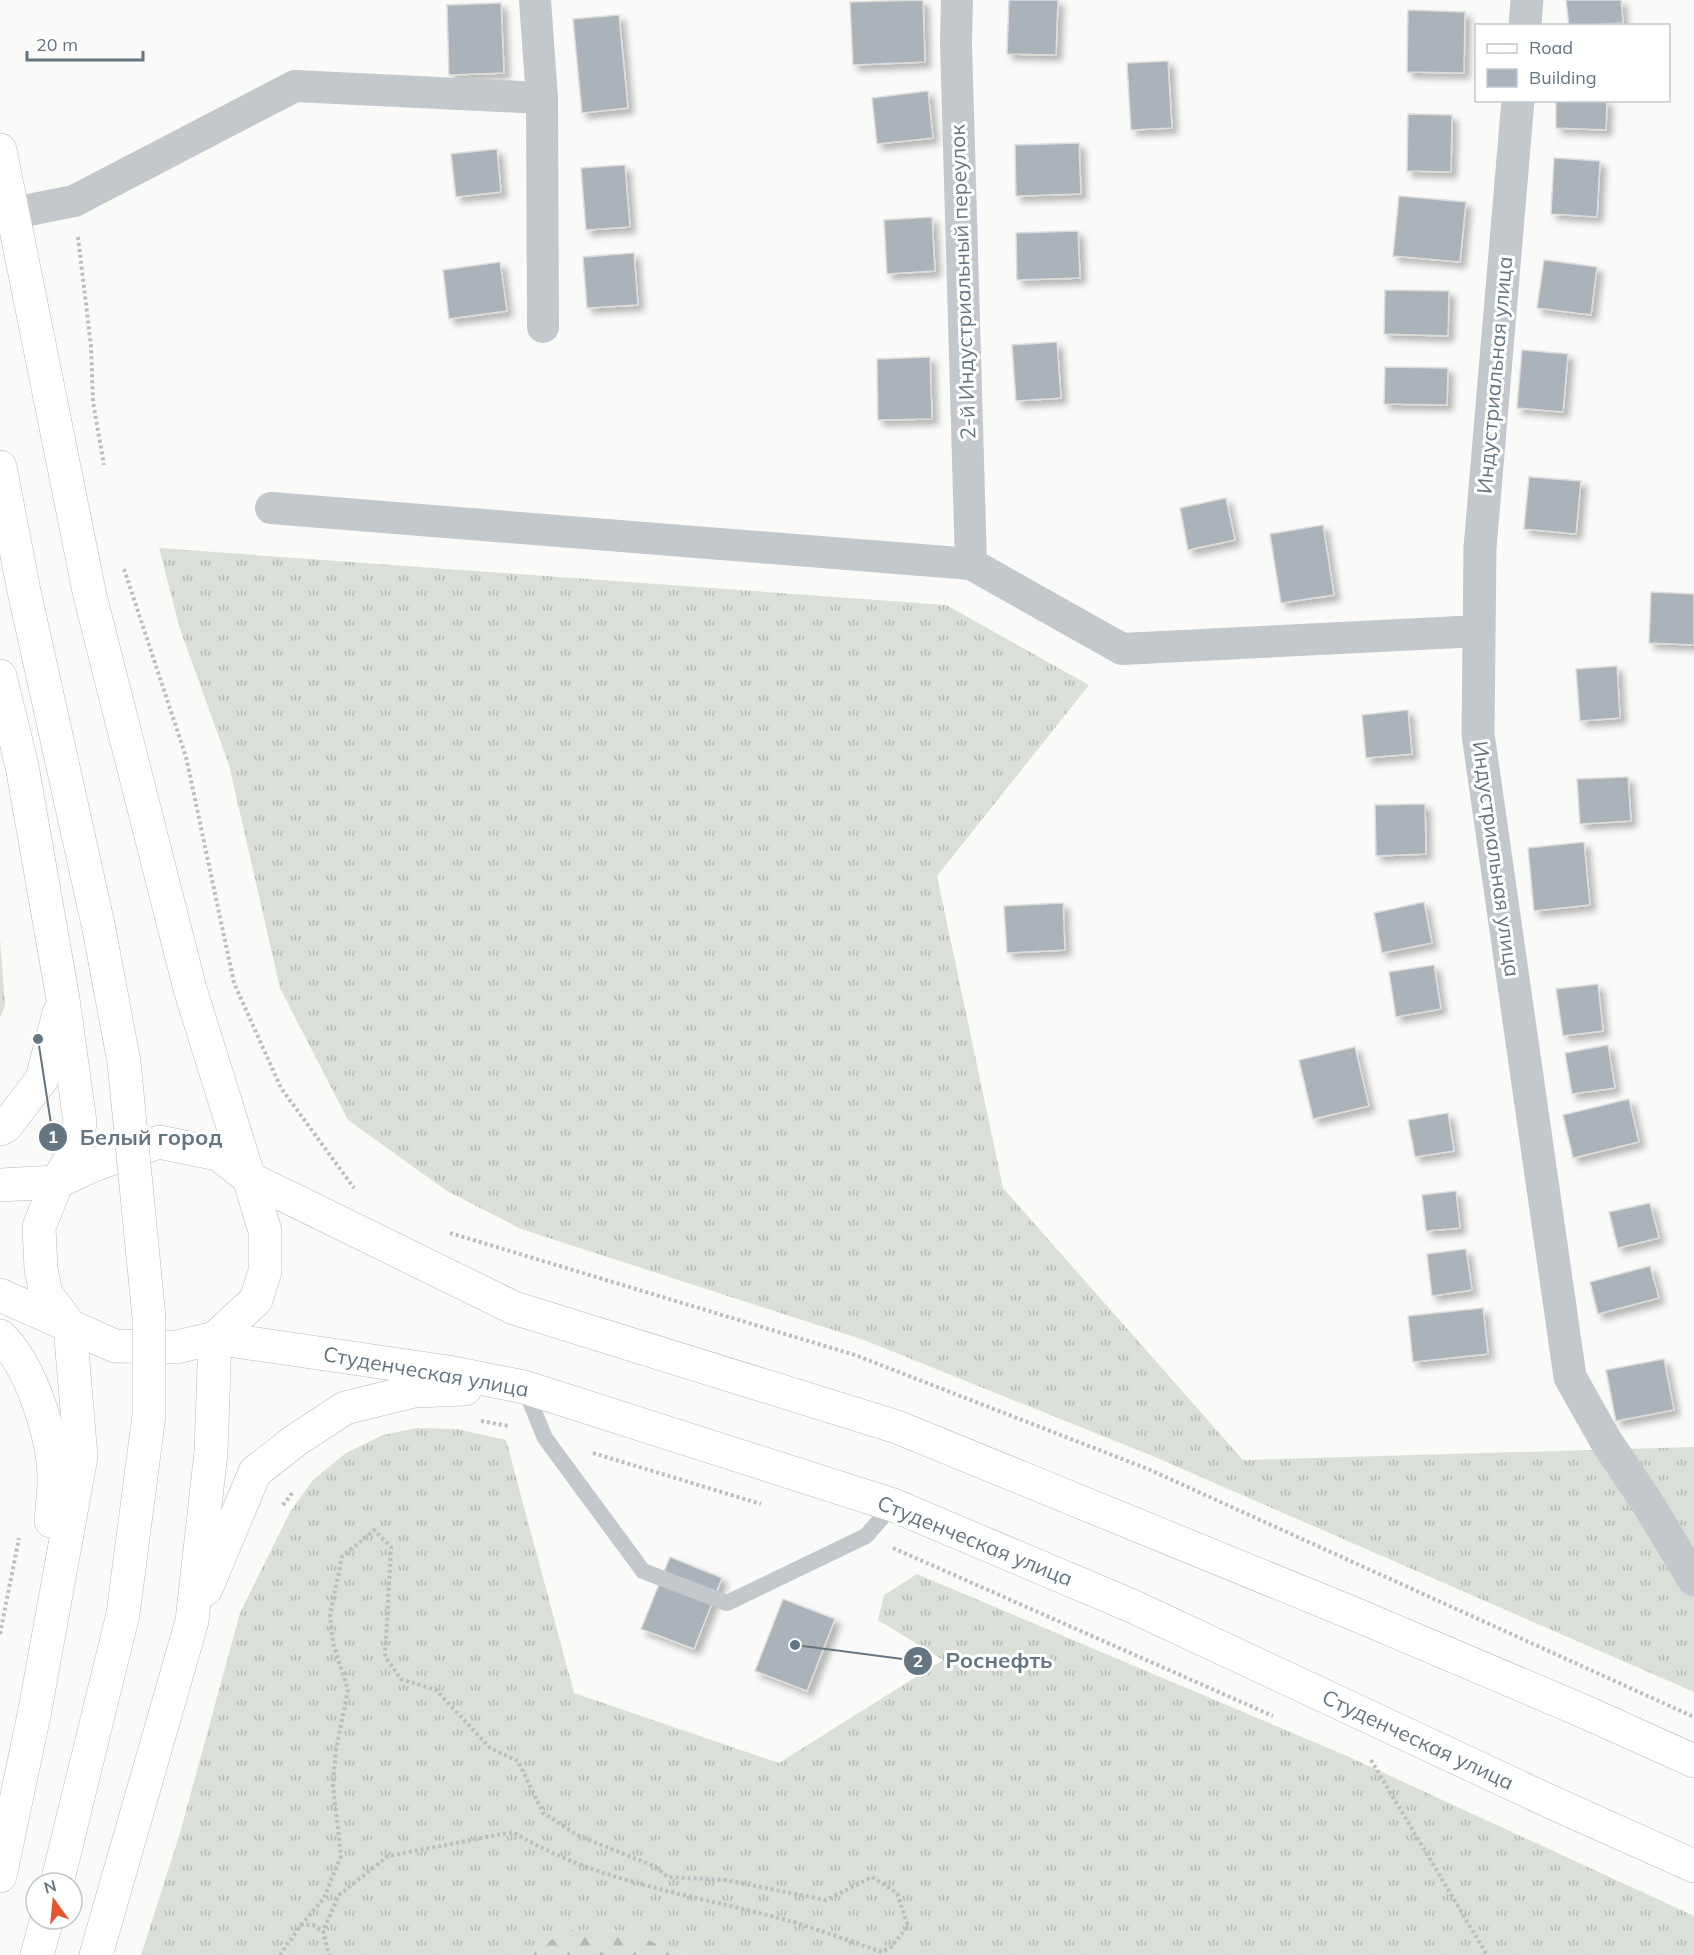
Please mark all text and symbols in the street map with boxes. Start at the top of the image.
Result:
scale bar [27,24,142,62]
legend [1475,24,1670,102]
text: 20 m [36,33,78,56]
text: Road [1529,36,1573,59]
text: Building [1529,66,1597,89]
street label: 2-й Индустриальный переулок [943,123,980,440]
street label: Индустриальная улица [1471,255,1517,495]
street label: Индустриальная улица [1468,739,1526,978]
callout: Белый город [38,1117,235,1157]
text: Белый город [80,1123,222,1151]
text: 1 [48,1125,58,1148]
street label: Студенческая улица [321,1340,531,1402]
street label: Студенческая улица [874,1489,1077,1591]
callout: Роснефть [903,1641,1064,1681]
text: Роснефть [946,1646,1052,1674]
text: 2 [913,1649,923,1672]
street label: Студенческая улица [1318,1683,1518,1795]
north arrow [24,1871,84,1931]
text: N [42,1875,59,1898]

